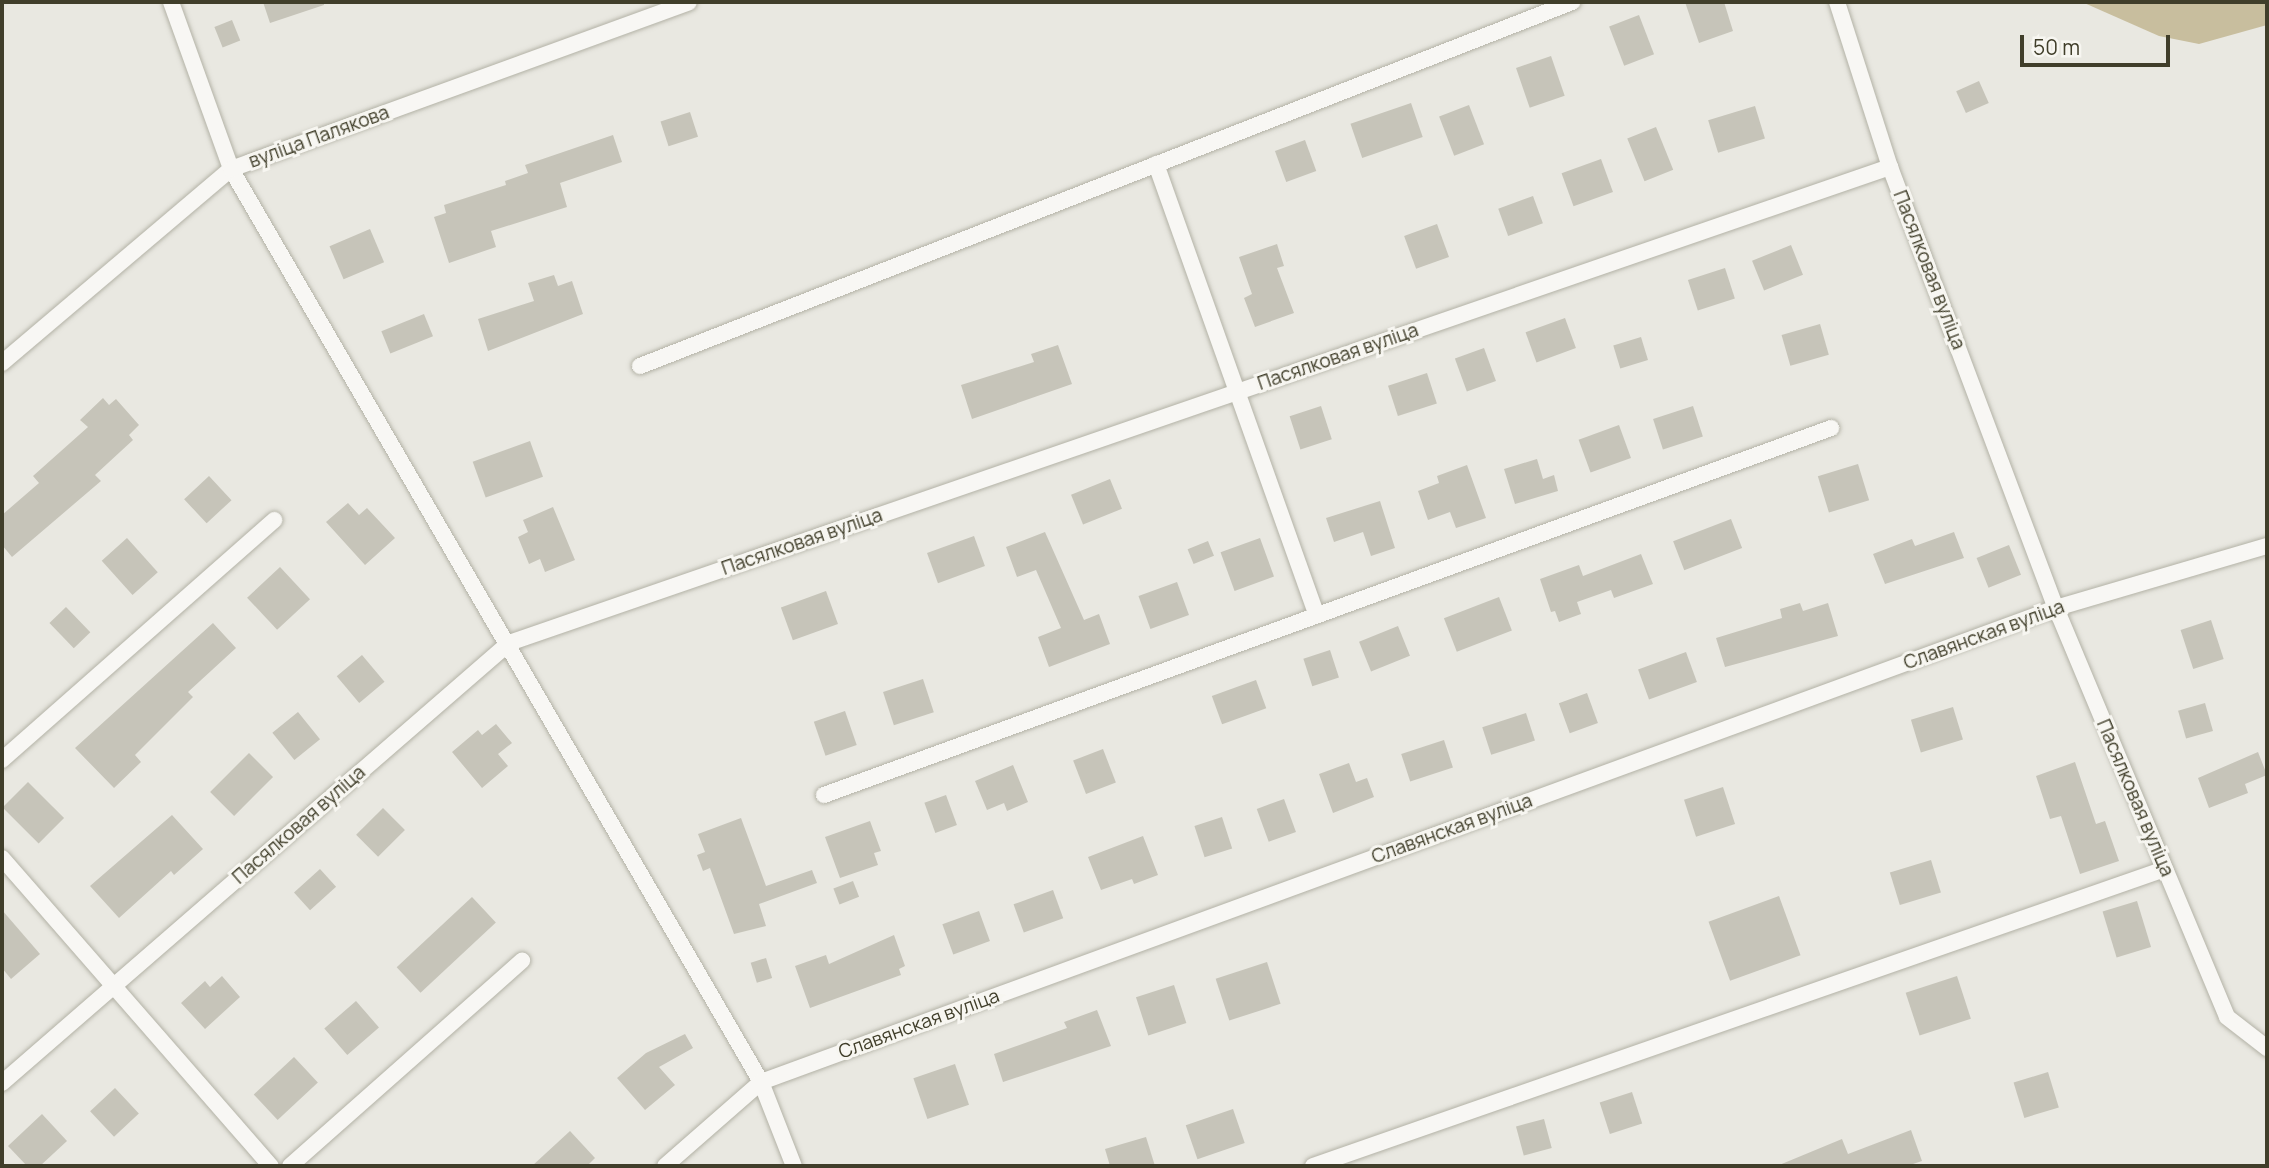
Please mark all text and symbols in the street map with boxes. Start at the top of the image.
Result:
scale bar [2024,21,2174,65]
text: 50 m [2033,33,2080,61]
street label: вуліца Палякова [246,101,392,173]
street label: Пасялковая вуліца [1888,187,1970,353]
street label: Пасялковая вуліца [1255,319,1421,395]
street label: Пасялковая вуліца [719,504,885,580]
street label: Славянская вуліца [1901,595,2067,675]
street label: Пасялковая вуліца [2092,716,2178,880]
street label: Пасялковая вуліца [228,761,370,889]
street label: Славянская вуліца [1369,789,1535,869]
street label: Славянская вуліца [836,984,1002,1064]

